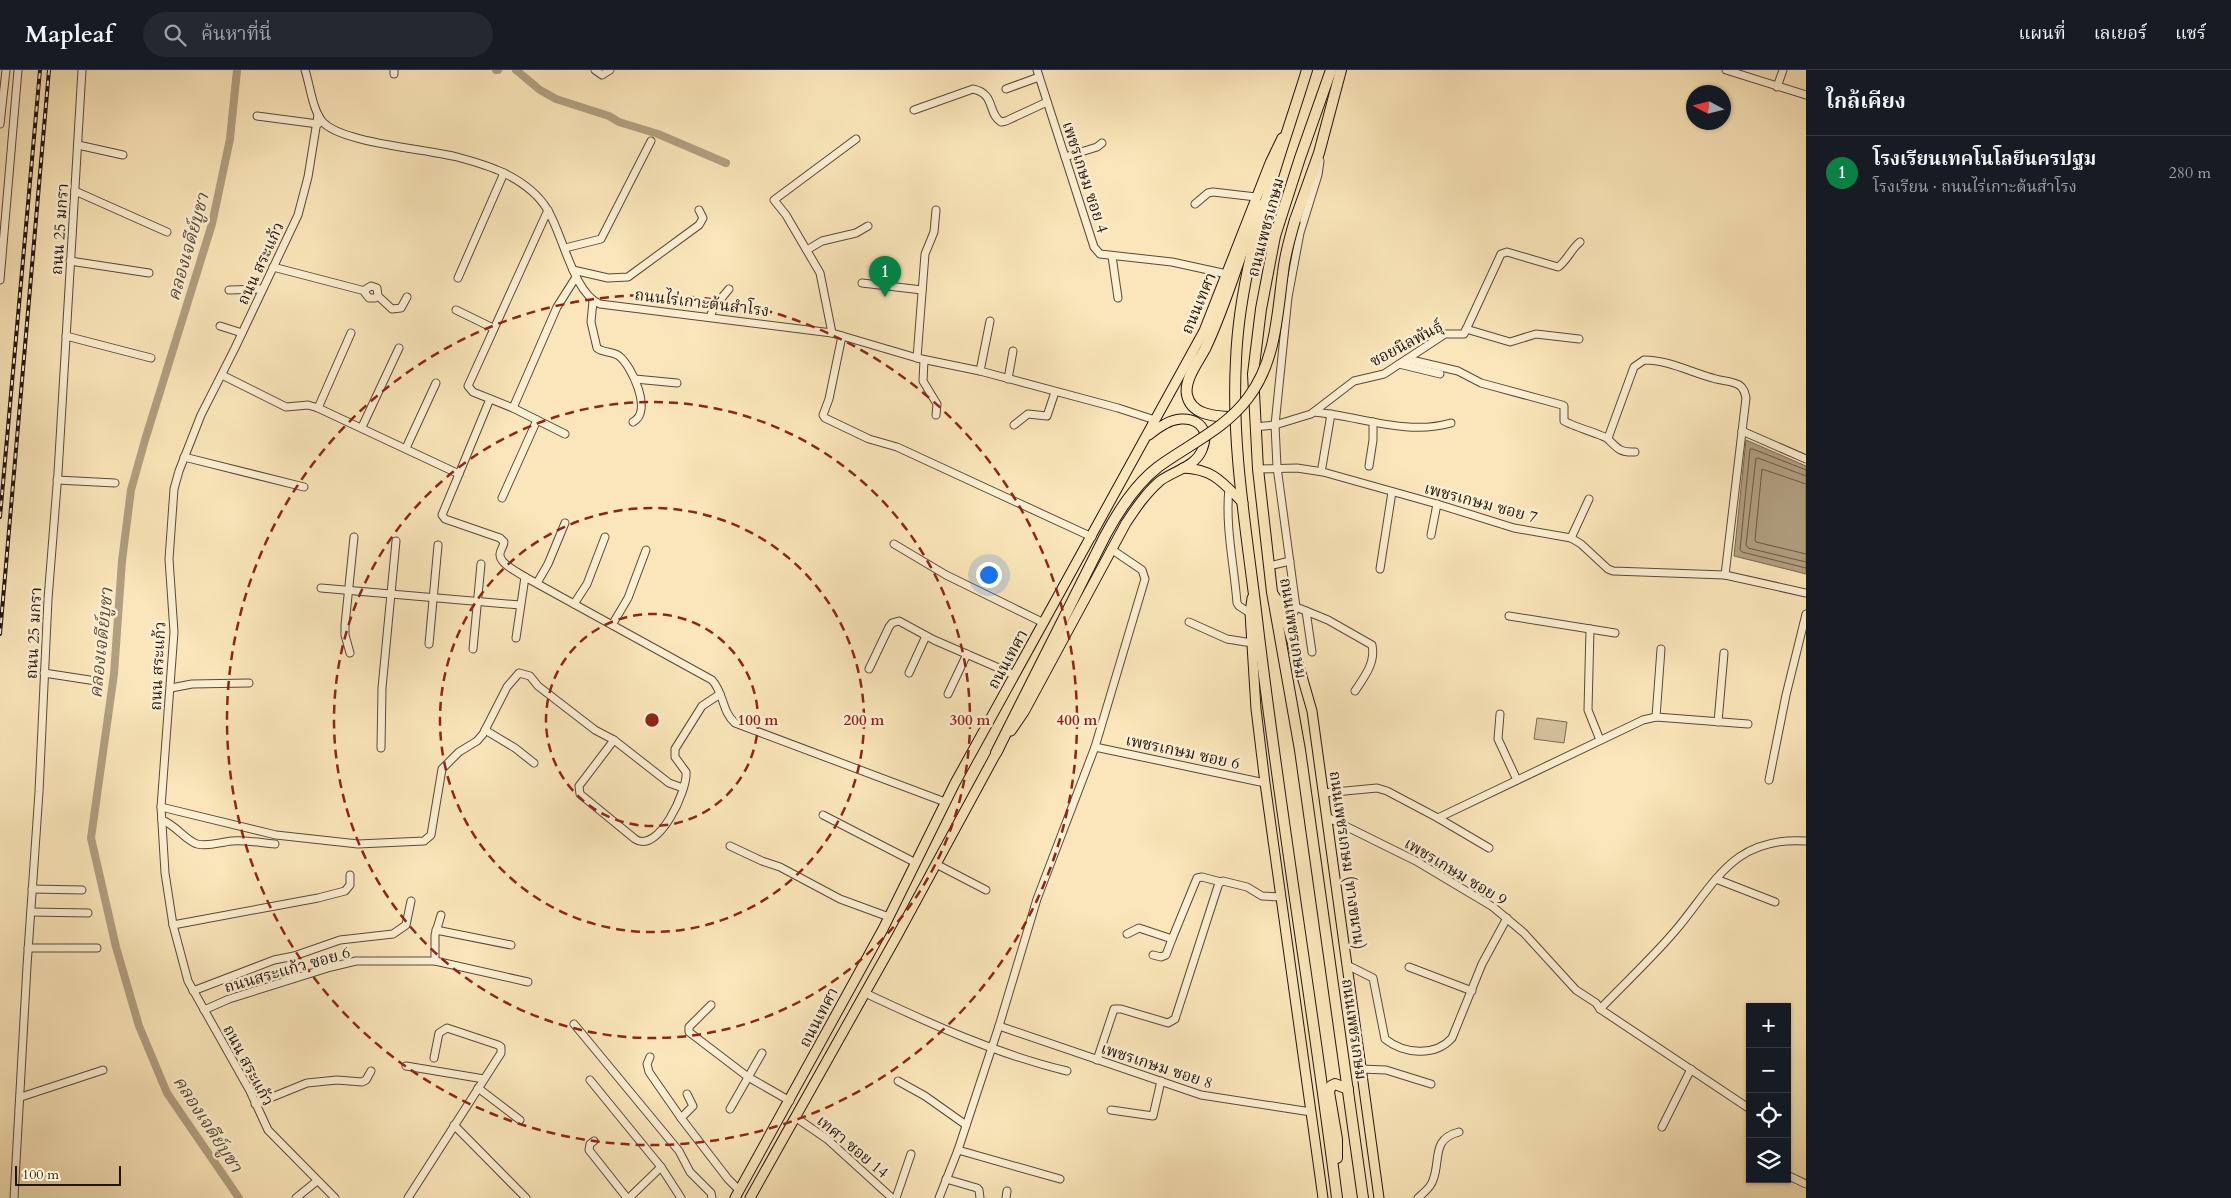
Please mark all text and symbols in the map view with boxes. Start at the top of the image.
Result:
search box [143,12,493,57]
text: Mapleaf [25,18,113,51]
icon: search [161,21,189,49]
text: ค้นหาที่นี่ [201,21,272,47]
text: แผนที่ [2018,21,2066,46]
text: เลเยอร์ [2094,21,2147,46]
text: แชร์ [2175,21,2206,46]
north arrow [1686,85,1731,130]
text: ใกล้เคียง [1826,87,1906,116]
street label: เพชรเกษม ซอย 4 [1057,119,1113,236]
text: โรงเรียนเทคโนโลยีนครปฐม [1873,146,2096,172]
text: 1 [1838,162,1846,184]
text: 280 m [2169,162,2211,184]
street label: ถนนเพชรเกษม [1242,175,1290,279]
text: โรงเรียน · ถนนไร่เกาะต้นสำโรง [1873,176,2077,198]
street label: ถนน 25 มกรา [46,182,74,276]
water label: คลองเจดีย์บูชา [161,189,216,304]
street label: ถนน สระแก้ว [232,218,290,308]
pin: 1 [869,256,901,297]
street label: ถนนเทศา [1176,269,1222,338]
street label: ถนนไร่เกาะต้นสำโรง [633,284,771,322]
street label: ซอยนิลพันธุ์ [1366,315,1447,372]
street label: เพชรเกษม ซอย 7 [1422,477,1540,529]
your location [976,562,1002,588]
street label: ถนนเพชรเกษม [1274,576,1312,680]
water label: คลองเจดีย์บูชา [83,585,120,700]
street label: ถนน 25 มกรา [21,587,47,680]
street label: ถนน สระแก้ว [145,621,171,711]
street label: ถนนเทศา [982,626,1033,693]
text: 100 m [738,710,779,730]
text: 200 m [844,710,885,730]
text: 300 m [950,710,991,730]
text: 400 m [1057,710,1098,730]
centre of rings [643,711,661,729]
street label: เพชรเกษม ซอย 6 [1124,729,1242,775]
street label: ถนนเพชรเกษม (ทางขนาน) [1324,769,1370,951]
street label: เพชรเกษม ซอย 9 [1400,832,1511,911]
street label: ถนนสระแก้ว ซอย 6 [222,941,353,998]
street label: ถนนเพชรเกษม [1336,977,1372,1081]
street label: ถนนเทศา [794,984,844,1051]
map controls [1746,1003,1791,1183]
button: + [1746,1003,1791,1048]
street label: ถนน สระแก้ว [217,1021,279,1110]
street label: เพชรเกษม ซอย 8 [1098,1038,1215,1094]
button: − [1746,1048,1791,1093]
water label: คลองเจดีย์บูชา [167,1071,249,1179]
button: locate [1746,1093,1791,1138]
street label: เทศา ซอย 14 [812,1110,893,1183]
button: layers [1746,1138,1791,1183]
scale bar [15,1163,121,1186]
text: 100 m [22,1165,59,1184]

